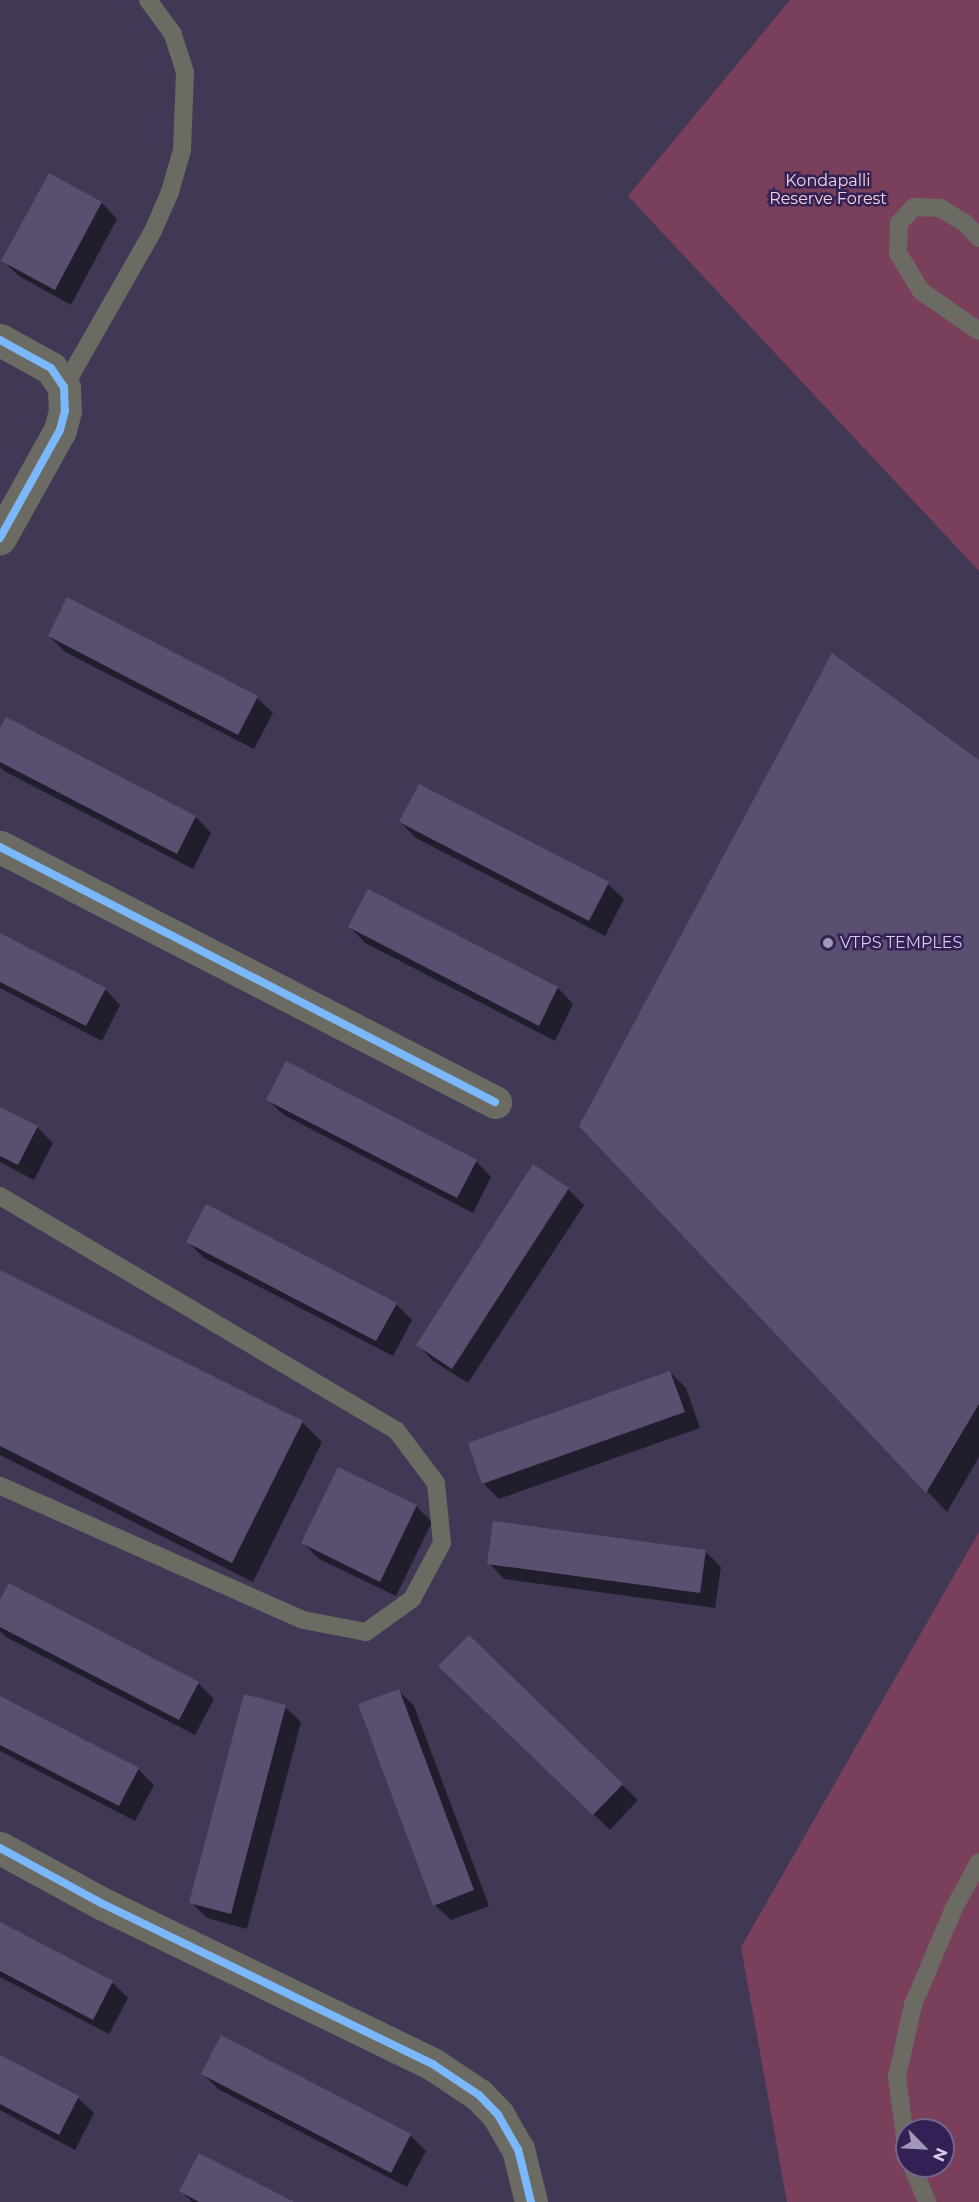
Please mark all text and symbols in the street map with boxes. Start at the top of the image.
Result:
park label: Kondapalli Reserve Forest [769,171,887,209]
place label: VTPS TEMPLES [840,933,962,953]
marker: VTPS TEMPLES [821,936,835,950]
north arrow [895,2118,955,2178]
text: N [929,2145,951,2164]

